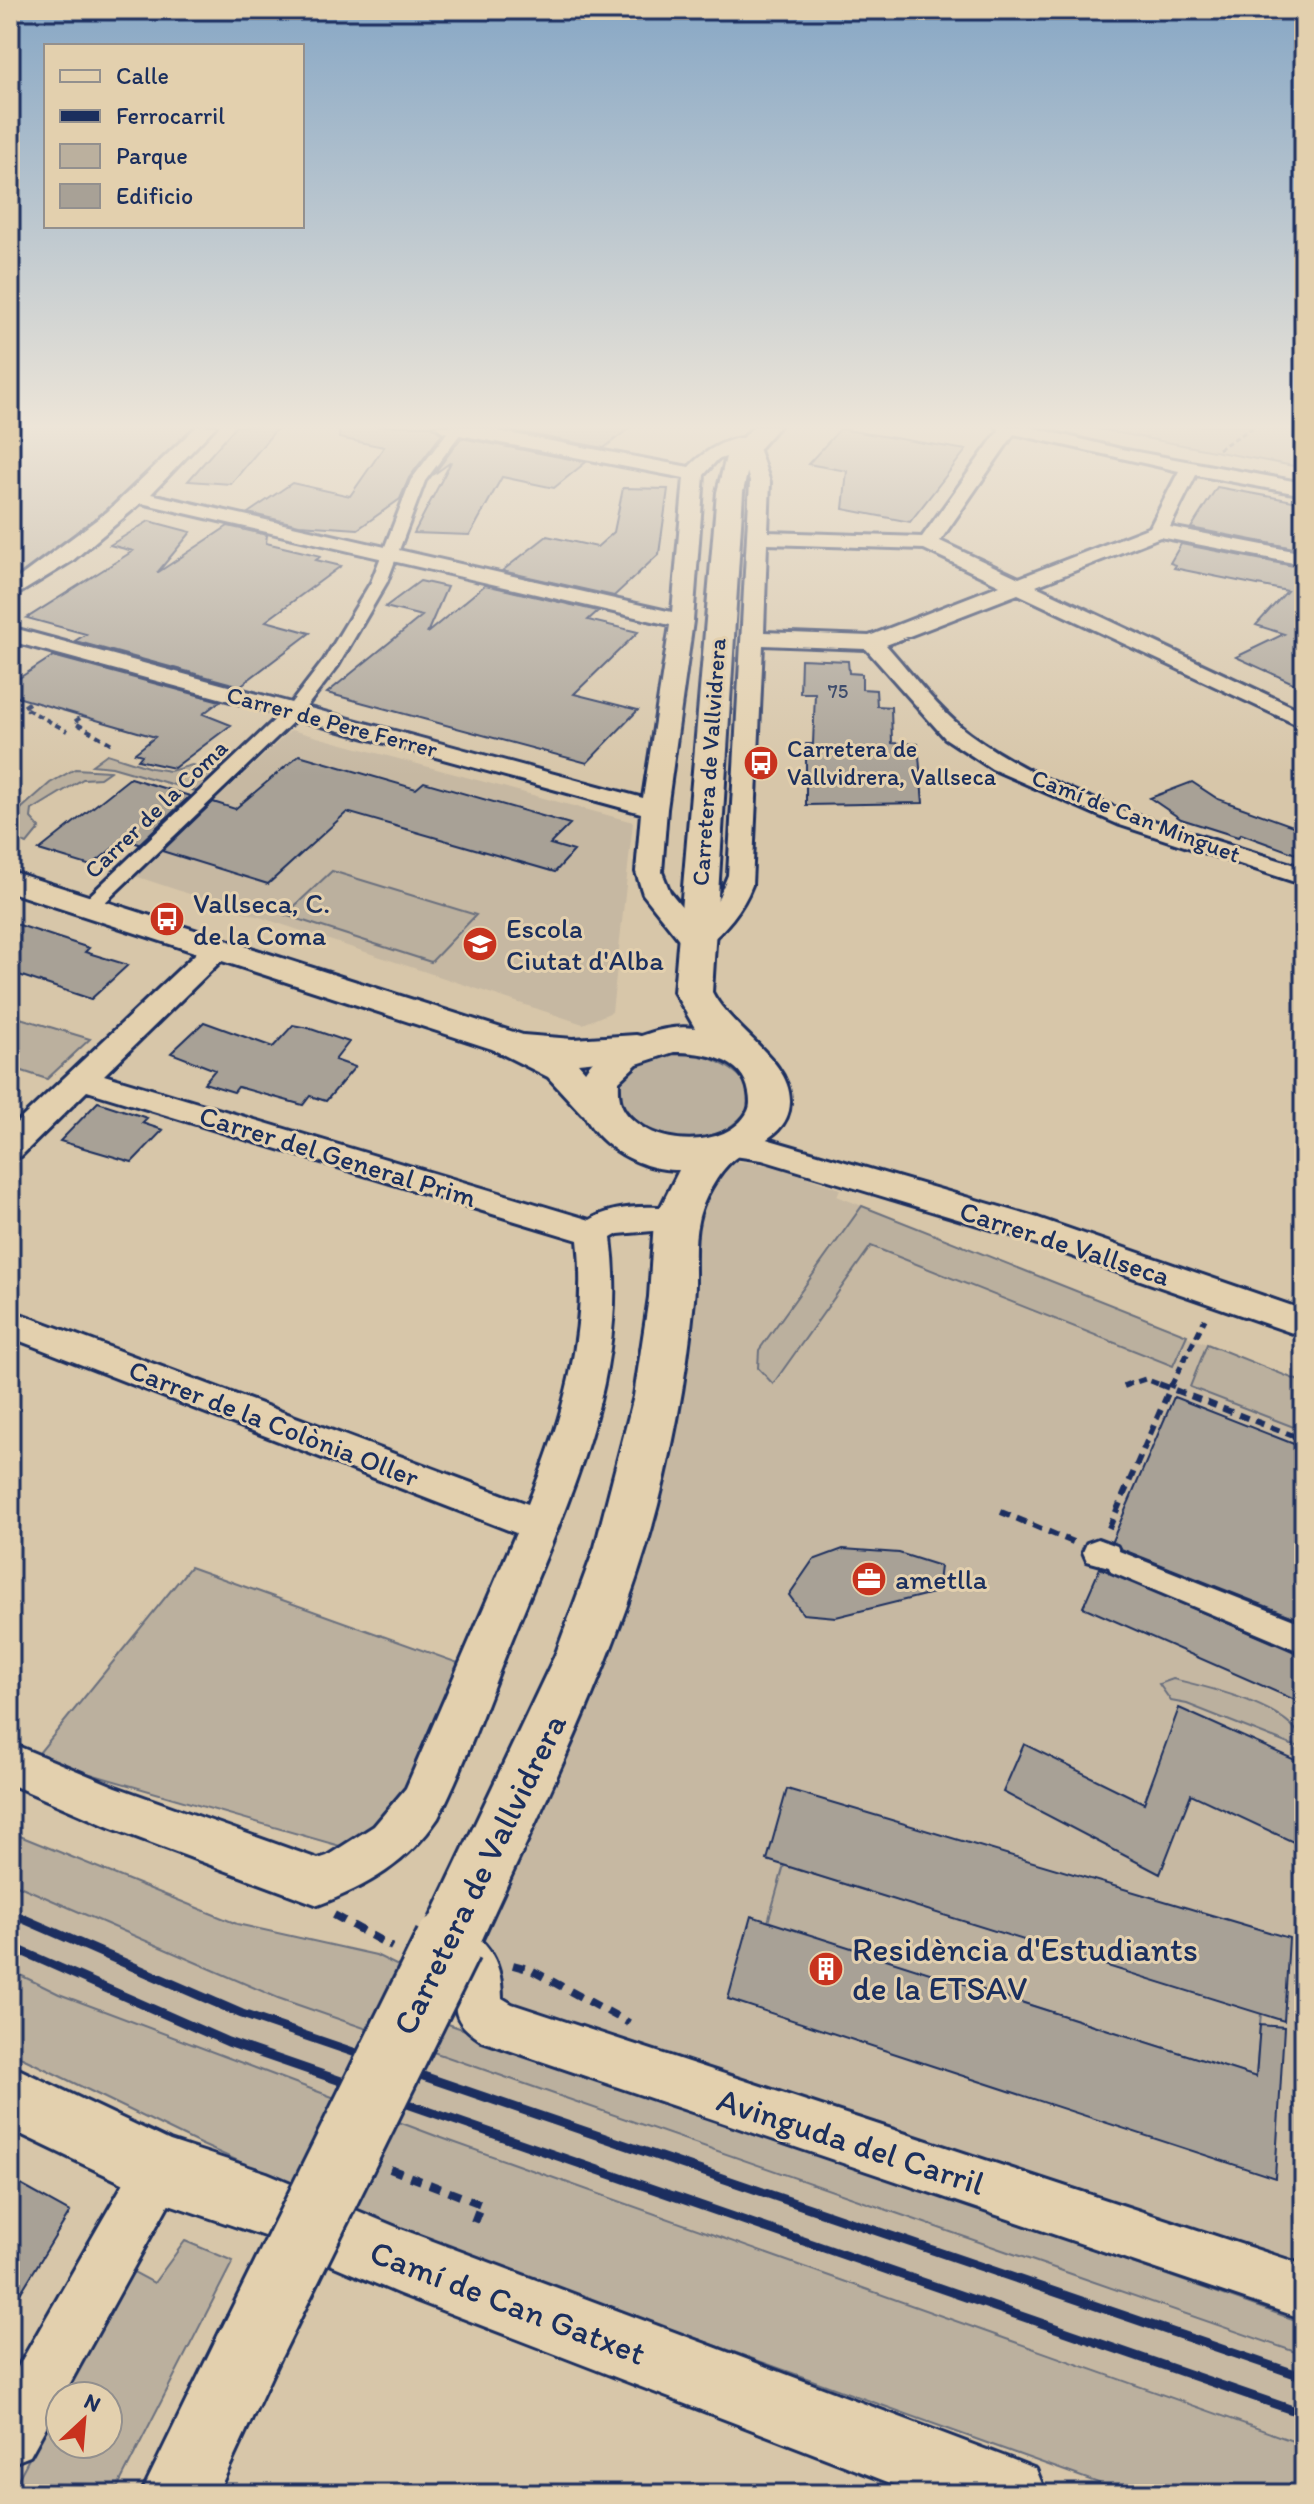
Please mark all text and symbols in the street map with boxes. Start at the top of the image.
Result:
legend [44,44,304,228]
text: Calle [116,61,169,90]
text: Ferrocarril [116,101,225,130]
text: Parque [116,141,188,170]
text: Edificio [116,181,193,210]
street label: Carretera de Vallvidrera [685,636,732,887]
street label: Carrer de Pere Ferrer [224,679,441,764]
house number: 75 [828,679,848,703]
street label: Carrer de la Coma [78,733,234,884]
place label: Carretera de Vallvidrera, Vallseca [787,734,997,791]
bus stop icon: Carretera de Vallvidrera, Vallseca [742,744,780,782]
street label: Camí de Can Minguet [1028,762,1245,869]
place label: Vallseca, C. de la Coma [193,886,330,952]
bus stop icon: Vallseca, C. de la Coma [148,900,186,938]
place label: Escola Ciutat d'Alba [506,911,664,977]
school or university icon: Escola Ciutat d'Alba [461,925,499,963]
street label: Carrer del General Prim [195,1098,481,1214]
street label: Carrer de Vallseca [956,1193,1175,1293]
street label: Carrer de la Colònia Oller [124,1352,424,1494]
office icon: ametlla [850,1560,888,1598]
place label: ametlla [895,1562,988,1596]
street label: Carretera de Vallvidrera [384,1707,575,2041]
place label: Residència d'Estudiants de la ETSAV [852,1929,1198,2009]
building icon: Residència d'Estudiants de la ETSAV [807,1950,845,1988]
street label: Avinguda del Carril [712,2079,990,2204]
street label: Camí de Can Gatxet [364,2231,651,2374]
north arrow [44,2380,124,2460]
text: N [80,2387,105,2418]

